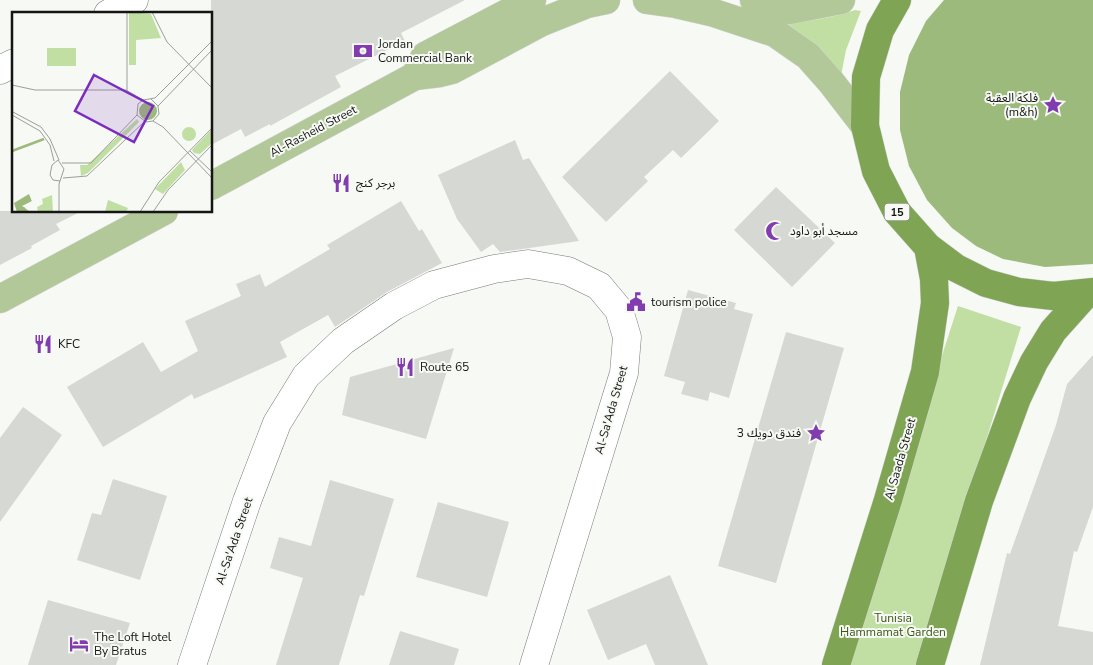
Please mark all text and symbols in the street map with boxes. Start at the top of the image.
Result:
inset map [12,12,212,212]
place label: Jordan Commercial Bank [377,36,473,66]
bank icon: Jordan Commercial Bank [352,40,374,62]
place label: فلكة العقبة (m&h) [986,90,1038,120]
place icon: فلكة العقبة (m&h) [1042,94,1064,116]
street label: Al-Rasheid Street [267,101,360,161]
restaurant icon: برجر كنج [330,172,352,194]
place label: برجر كنج [356,175,395,192]
road number: 15 [884,203,910,220]
mosque icon: مسجد أبو داود [764,220,786,242]
place label: مسجد أبو داود [790,223,858,239]
public building icon: tourism police [625,291,647,313]
place label: tourism police [651,294,727,310]
restaurant icon: KFC [32,333,54,355]
place label: KFC [58,336,80,352]
restaurant icon: Route 65 [394,356,416,378]
place label: Route 65 [420,359,469,375]
street label: Al-Sa'Ada Street [591,363,631,456]
street label: Al Saada Street [881,415,920,502]
place icon: فندق دويك 3 [805,422,827,444]
place label: فندق دويك 3 [737,425,801,441]
street label: Al-Sa'Ada Street [212,494,257,587]
park label: Tunisia Hammamat Garden [840,610,946,640]
place label: The Loft Hotel By Bratus [94,629,172,659]
hotel icon: The Loft Hotel By Bratus [68,633,90,655]

